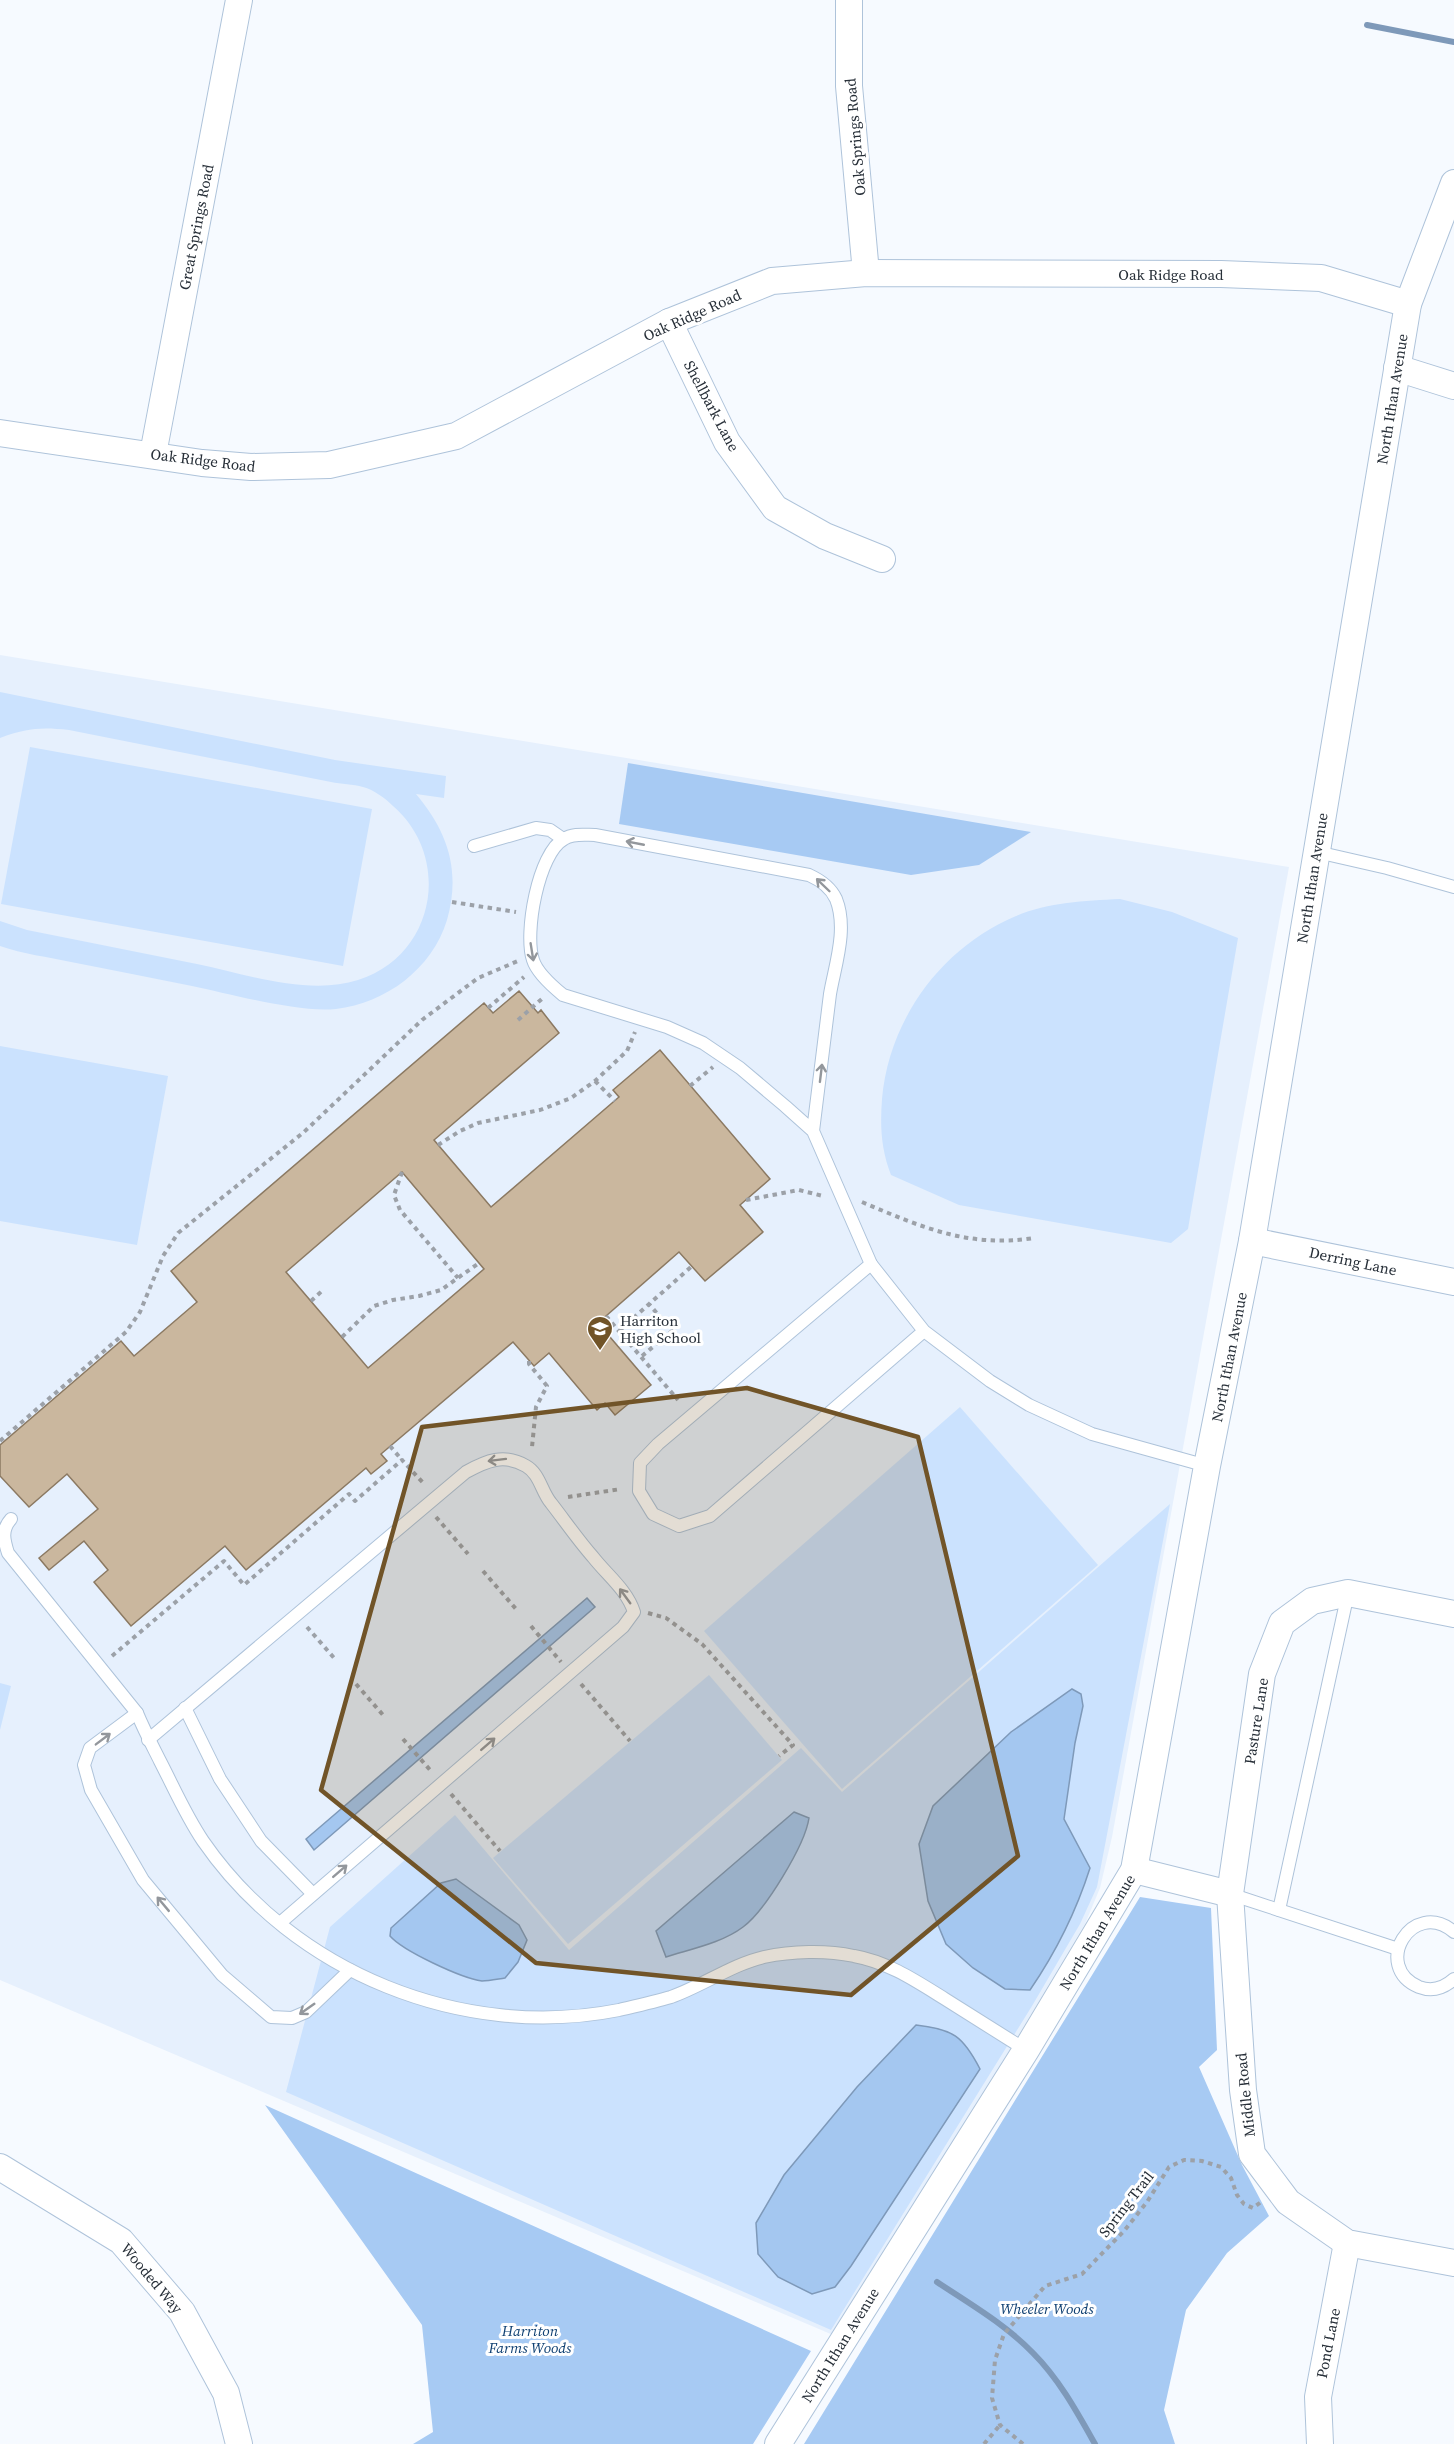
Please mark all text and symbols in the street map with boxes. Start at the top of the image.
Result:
street label: Oak Springs Road [839,77,871,197]
street label: Great Springs Road [173,162,219,292]
street label: Oak Ridge Road [1118,264,1224,285]
street label: Oak Ridge Road [640,284,745,346]
street label: North Ithan Avenue [1371,332,1413,466]
street label: Shellbark Lane [679,357,745,456]
street label: Oak Ridge Road [149,443,257,477]
street label: North Ithan Avenue [1291,811,1333,945]
one-way arrow [625,837,645,848]
one-way arrow [816,878,831,892]
one-way arrow [527,942,538,962]
one-way arrow [815,1064,826,1083]
street label: Derring Lane [1307,1241,1399,1281]
street label: North Ithan Avenue [1206,1290,1252,1424]
place label: Harriton High School [620,1310,702,1348]
school or university icon: Harriton High School [585,1314,615,1352]
one-way arrow [488,1455,507,1466]
one-way arrow [619,1588,631,1604]
street label: Pasture Lane [1239,1676,1273,1766]
one-way arrow [95,1732,111,1745]
one-way arrow [480,1737,496,1750]
one-way arrow [332,1864,347,1878]
street label: North Ithan Avenue [1054,1870,1140,1994]
one-way arrow [156,1897,170,1912]
one-way arrow [299,2003,315,2015]
street label: Middle Road [1230,2051,1260,2138]
street label: Spring Trail [1094,2166,1159,2241]
street label: Wooded Way [116,2238,188,2318]
street label: North Ithan Avenue [796,2283,884,2406]
park label: Wheeler Woods [1000,2298,1094,2319]
street label: Pond Lane [1311,2306,1345,2380]
park label: Harriton Farms Woods [487,2320,572,2358]

